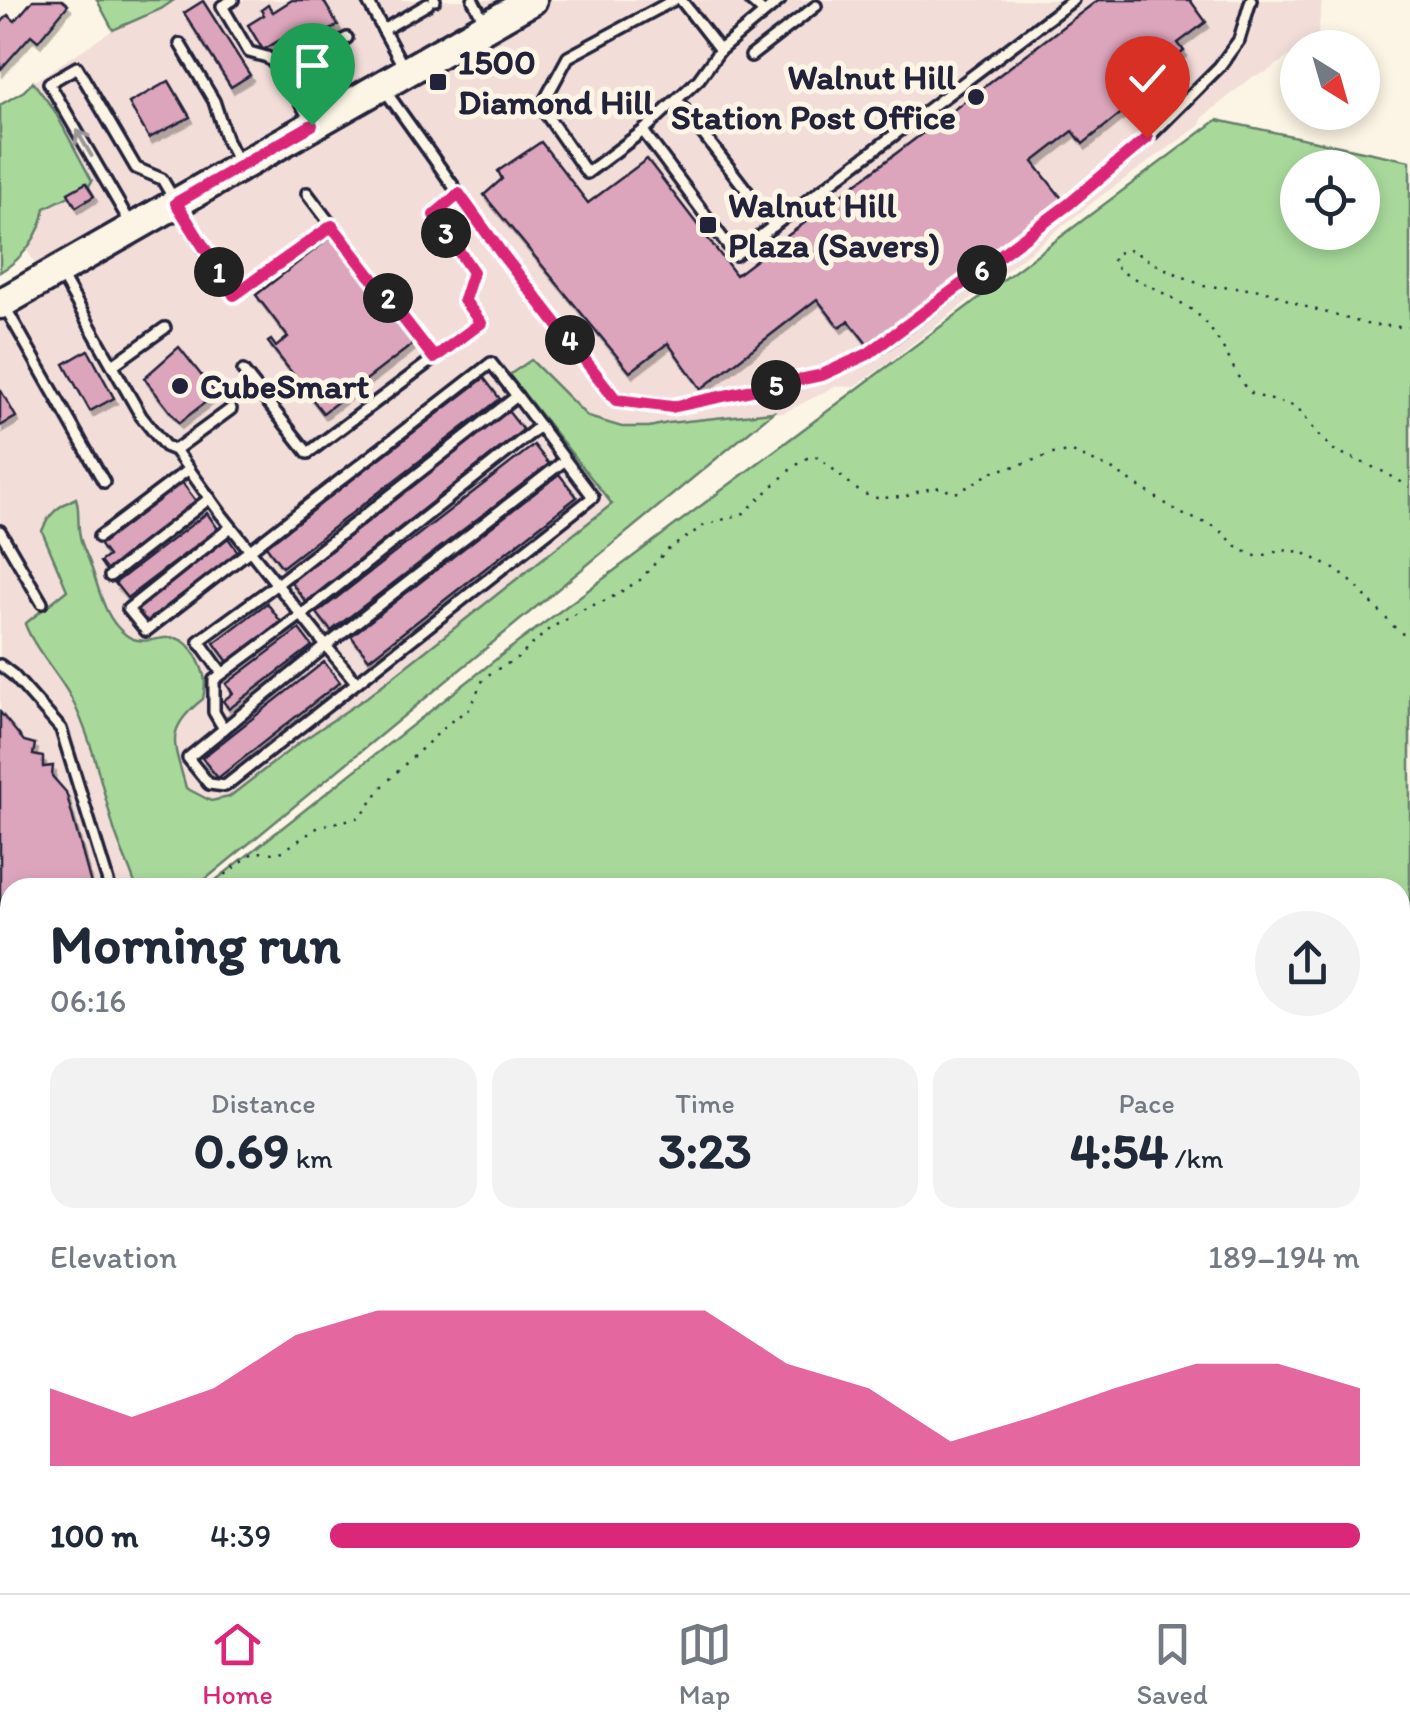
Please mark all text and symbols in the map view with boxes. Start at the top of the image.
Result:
pin [270,23,355,126]
north arrow [1280,30,1380,130]
map controls [1280,30,1380,250]
pin [1105,36,1190,139]
icon: arrive [285,38,340,93]
place label: 1500 Diamond Hill [458,41,653,123]
icon: check [1120,51,1175,106]
place label: Walnut Hill Station Post Office [671,56,956,138]
marker: 1500 Diamond Hill [427,71,449,93]
marker: Walnut Hill Station Post Office [965,86,987,108]
one-way arrow [74,129,94,158]
button: locate [1280,150,1380,250]
place label: Walnut Hill Plaza (Savers) [728,184,940,266]
pin: 3 [421,208,471,258]
marker: Walnut Hill Plaza (Savers) [697,214,719,236]
text: 3 [438,216,454,250]
pin: 6 [957,245,1007,295]
pin: 1 [194,247,244,297]
text: 6 [975,253,989,287]
text: 1 [213,255,226,289]
pin: 2 [363,273,413,323]
text: 2 [381,281,395,315]
pin: 4 [545,315,595,365]
text: 4 [562,323,578,357]
pin: 5 [751,360,801,410]
place label: CubeSmart [200,365,369,407]
text: 5 [769,368,783,402]
marker: CubeSmart [169,375,191,397]
text: Morning run [50,911,341,977]
button: share [1255,911,1360,1016]
text: 06:16 [50,982,126,1020]
text: Distance [211,1086,316,1120]
text: Time [675,1086,735,1120]
text: Pace [1119,1086,1175,1120]
text: 0.69 [194,1120,290,1181]
text: 3:23 [658,1120,752,1181]
text: 4:54 [1070,1120,1168,1181]
text: km [290,1141,333,1175]
text: /km [1168,1141,1224,1175]
text: Elevation [50,1238,177,1276]
text: 189–194 m [1208,1238,1360,1276]
text: 100 m [50,1517,138,1555]
text: 4:39 [210,1517,271,1555]
tab: Home [202,1617,273,1711]
tab: Map [677,1617,732,1711]
tab: Saved [1136,1617,1208,1711]

